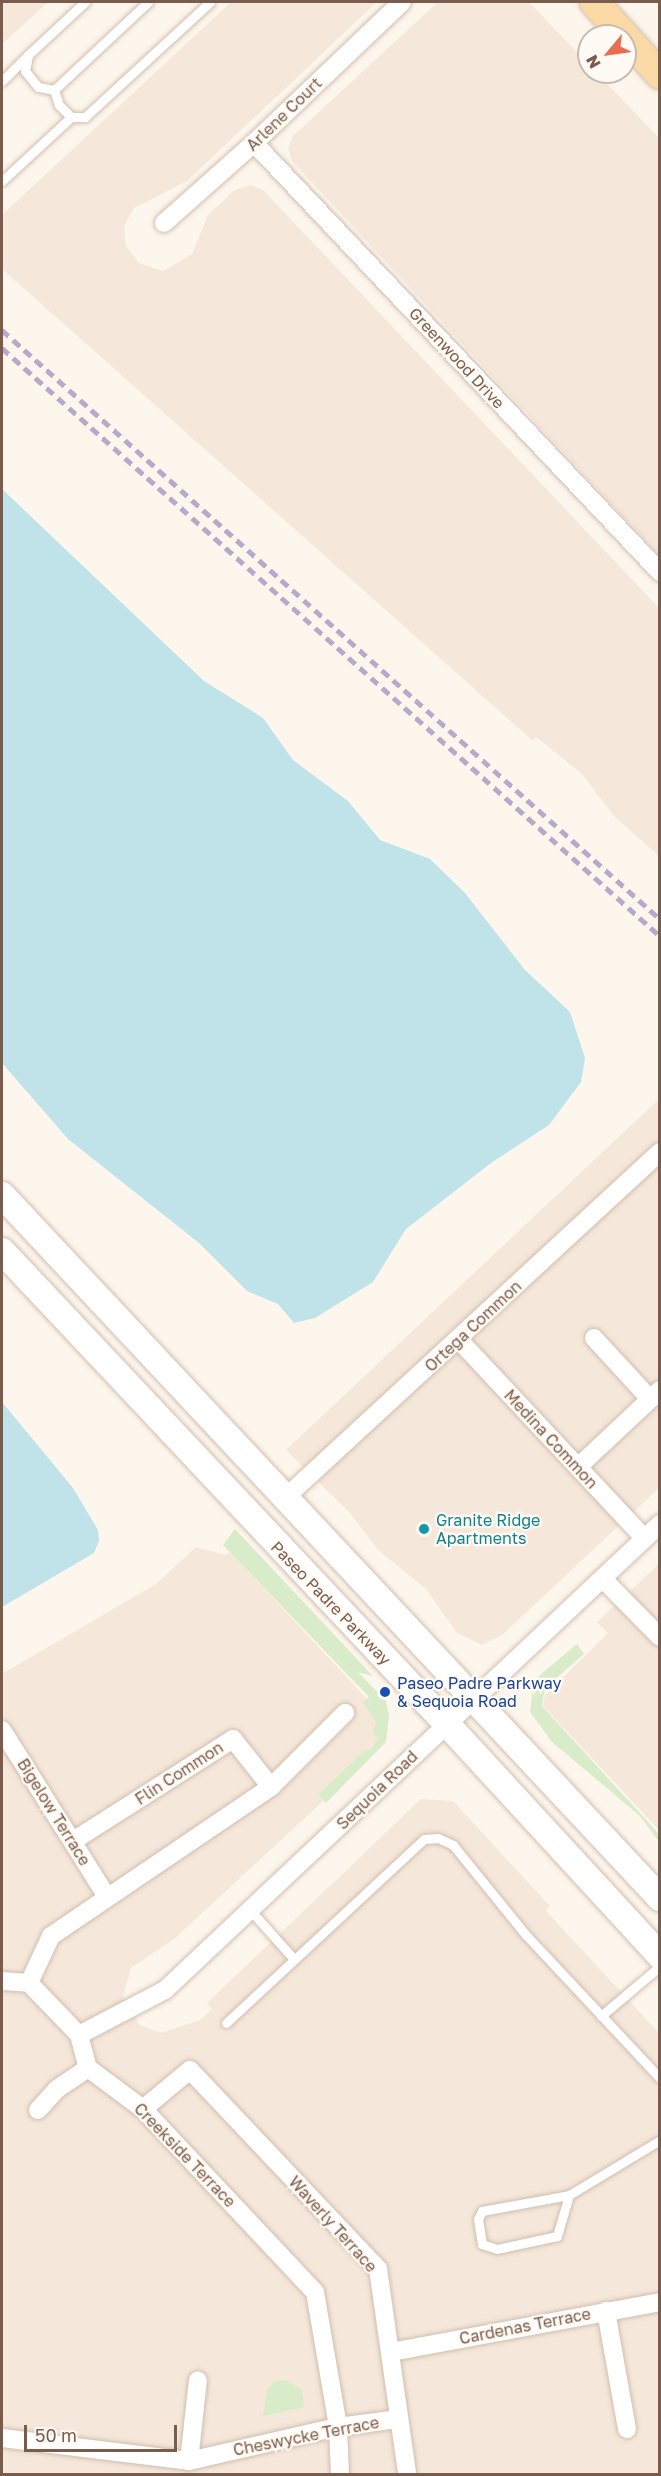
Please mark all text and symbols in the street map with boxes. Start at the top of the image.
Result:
north arrow [577,24,637,84]
text: N [581,52,605,72]
street label: Arlene Court [242,73,326,155]
street label: Greenwood Drive [405,304,509,412]
street label: Ortega Common [421,1276,525,1376]
street label: Medina Common [500,1386,602,1492]
place label: Granite Ridge Apartments [436,1510,540,1548]
marker: Granite Ridge Apartments [417,1522,431,1536]
street label: Paseo Padre Parkway [267,1537,395,1669]
place label: Paseo Padre Parkway & Sequoia Road [397,1673,561,1711]
marker: Paseo Padre Parkway & Sequoia Road [378,1685,392,1699]
street label: Flin Common [131,1737,227,1809]
street label: Sequoia Road [333,1747,421,1833]
street label: Bigelow Terrace [13,1755,95,1869]
street label: Creekside Terrace [130,2099,240,2211]
street label: Waverly Terrace [285,2172,381,2276]
street label: Cardenas Terrace [458,2304,592,2348]
street label: Cheswycke Terrace [231,2412,381,2460]
scale bar [27,2413,180,2451]
text: 50 m [35,2424,77,2446]

